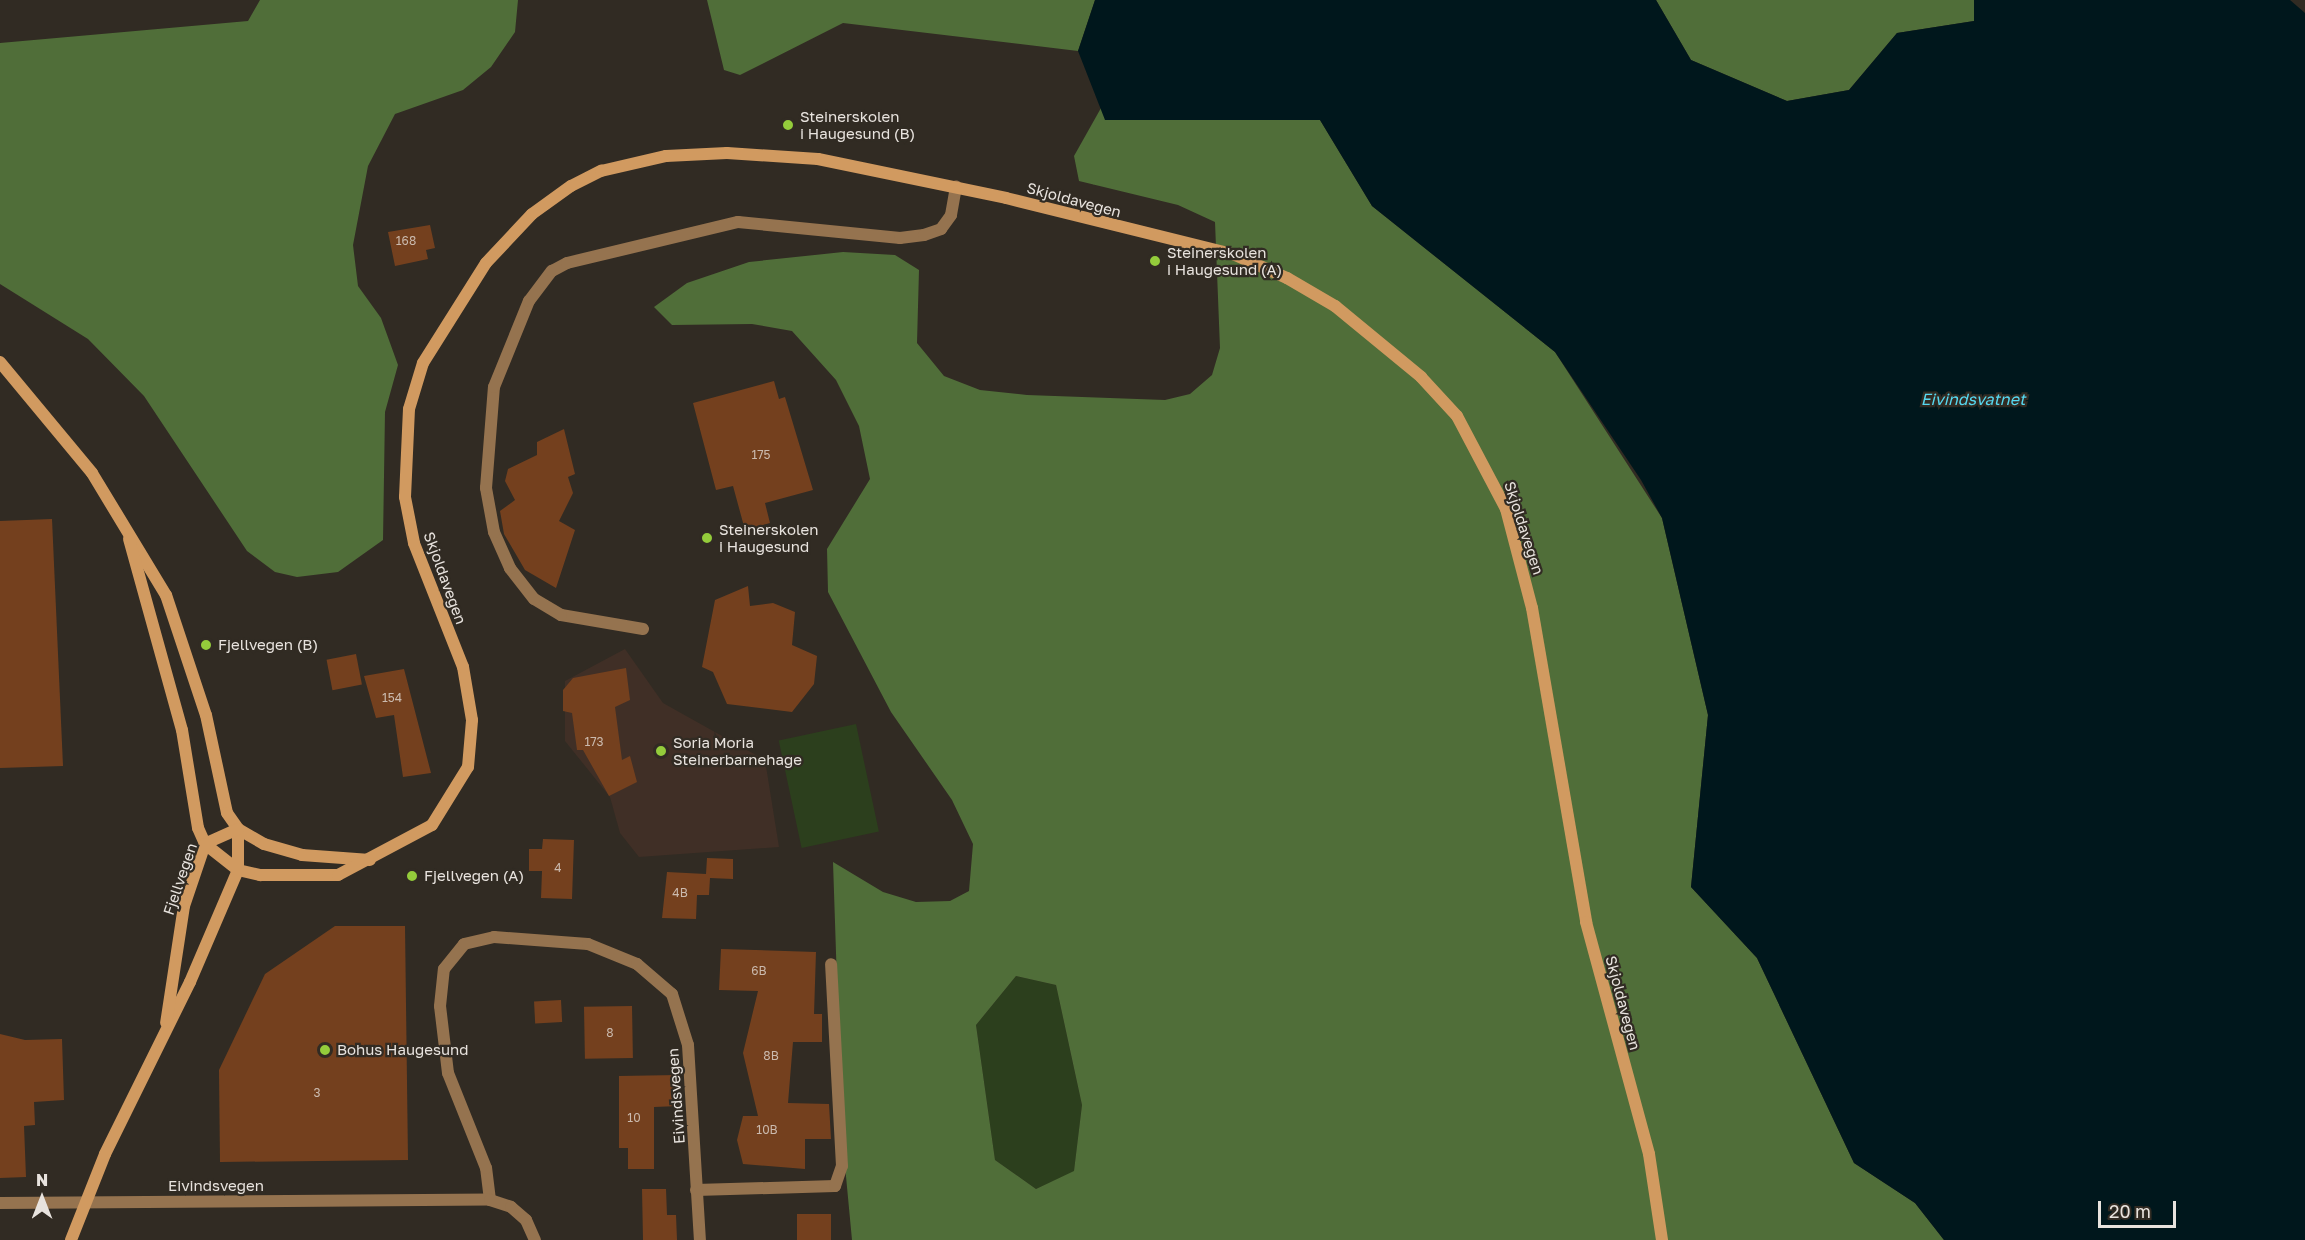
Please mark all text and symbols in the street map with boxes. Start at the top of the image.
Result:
place label: Steinerskolen i Haugesund (B) [800,107,915,142]
marker: Steinerskolen i Haugesund (B) [781,118,795,132]
street label: Skjoldavegen [1025,179,1123,221]
house number: 168 [396,234,416,248]
place label: Steinerskolen i Haugesund (A) [1167,243,1282,278]
marker: Steinerskolen i Haugesund (A) [1148,254,1162,268]
water label: Eivindsvatnet [1921,389,2025,409]
house number: 175 [751,448,771,462]
street label: Skjoldavegen [1500,479,1548,577]
place label: Steinerskolen i Haugesund [719,520,818,555]
street label: Skjoldavegen [420,529,470,627]
marker: Steinerskolen i Haugesund [700,531,714,545]
place label: Fjellvegen (B) [218,636,318,654]
marker: Fjellvegen (B) [199,638,213,652]
house number: 154 [382,691,402,705]
place label: Soria Moria Steinerbarnehage [673,733,802,768]
house number: 173 [584,735,604,749]
marker: Soria Moria Steinerbarnehage [654,744,668,758]
street label: Fjellvegen [159,841,201,917]
house number: 4 [554,861,562,875]
place label: Fjellvegen (A) [424,867,524,885]
marker: Fjellvegen (A) [405,869,419,883]
house number: 4B [672,886,688,900]
street label: Skjoldavegen [1602,954,1644,1052]
house number: 6B [751,964,767,978]
house number: 8 [606,1026,614,1040]
place label: Bohus Haugesund [337,1041,468,1059]
marker: Bohus Haugesund [318,1043,332,1057]
street label: Eivindsvegen [664,1048,688,1144]
house number: 8B [763,1049,779,1063]
house number: 3 [313,1086,321,1100]
house number: 10 [627,1111,641,1125]
house number: 10B [756,1123,778,1137]
north arrow [12,1168,72,1228]
text: N [36,1170,48,1190]
street label: Eivindsvegen [168,1177,264,1195]
scale bar [2101,1189,2179,1227]
text: 20 m [2109,1200,2151,1222]

